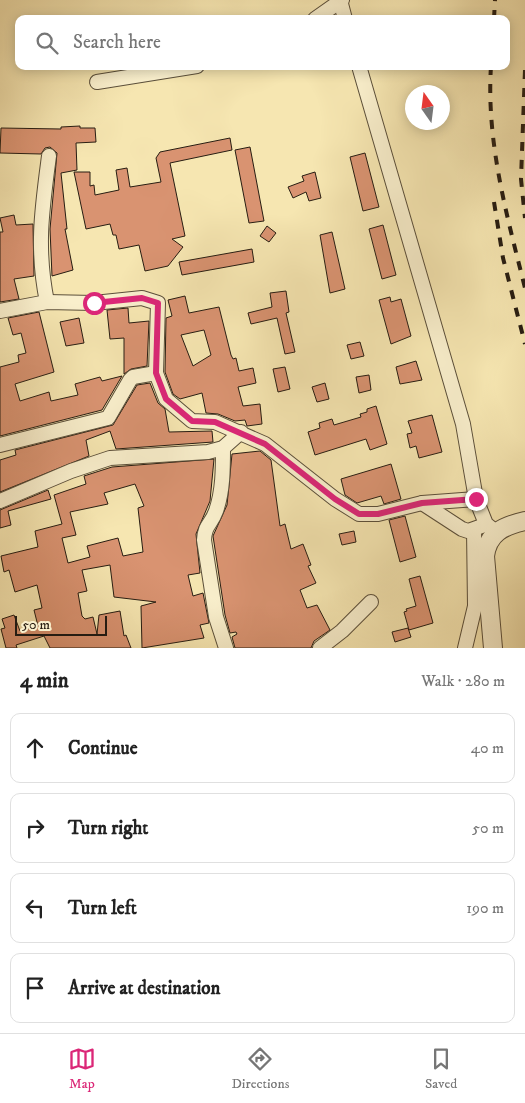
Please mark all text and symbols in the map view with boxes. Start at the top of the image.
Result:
search box [15,15,510,70]
icon: search [33,29,61,57]
text: Search here [73,31,161,54]
north arrow [405,85,450,130]
route start [83,292,106,315]
route end [465,488,488,511]
scale bar [15,613,108,636]
text: 50 m [22,616,50,634]
text: 4 min [20,668,69,694]
text: Walk · 280 m [421,671,505,691]
icon: ahead [21,734,49,762]
text: Continue [68,737,138,760]
text: 40 m [471,738,504,758]
icon: right [21,814,49,842]
text: Turn right [68,817,148,840]
text: 50 m [472,818,504,838]
icon: left [21,894,49,922]
text: Turn left [68,897,137,920]
text: 190 m [466,898,504,918]
icon: arrive [21,974,49,1002]
text: Arrive at destination [68,977,220,1000]
tab: Map [68,1045,96,1093]
tab: Directions [231,1045,289,1093]
tab: Saved [425,1045,457,1093]

